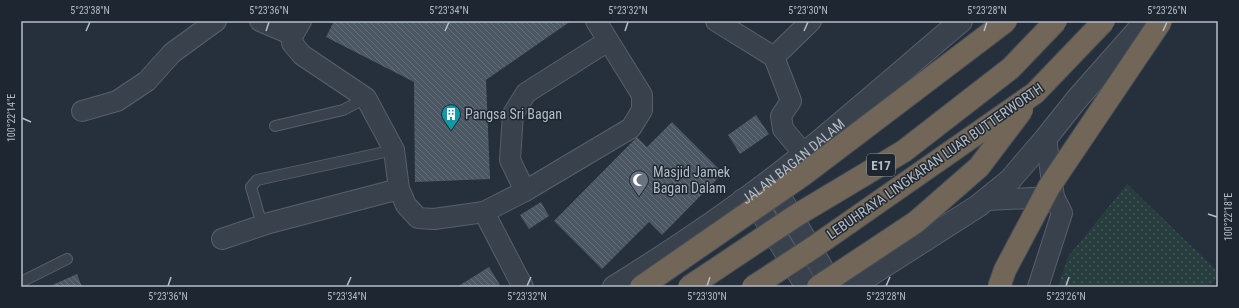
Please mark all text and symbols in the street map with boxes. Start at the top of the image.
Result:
text: 5°23'38"N [70,5,110,16]
text: 5°23'36"N [249,5,289,16]
text: 5°23'34"N [429,5,469,16]
text: 5°23'32"N [608,5,648,16]
text: 5°23'30"N [788,5,828,16]
text: 5°23'28"N [967,5,1007,16]
text: 5°23'26"N [1147,5,1187,16]
street label: LEBUHRAYA LINGKARAN LUAR BUTTERWORTH [824,80,1046,242]
text: 100°22'14"E [6,94,17,142]
building icon: Pangsa Sri Bagan [440,103,462,131]
place label: Pangsa Sri Bagan [465,106,562,122]
street label: JALAN BAGAN DALAM [739,116,848,207]
road number: E17 [867,154,895,176]
place label: Masjid Jamek Bagan Dalam [653,164,731,196]
mosque icon: Masjid Jamek Bagan Dalam [628,169,650,197]
text: 100°22'18"E [1223,193,1234,241]
text: 5°23'36"N [148,291,188,302]
text: 5°23'34"N [327,291,367,302]
text: 5°23'32"N [507,291,547,302]
text: 5°23'30"N [687,291,727,302]
text: 5°23'28"N [866,291,906,302]
text: 5°23'26"N [1046,291,1086,302]

